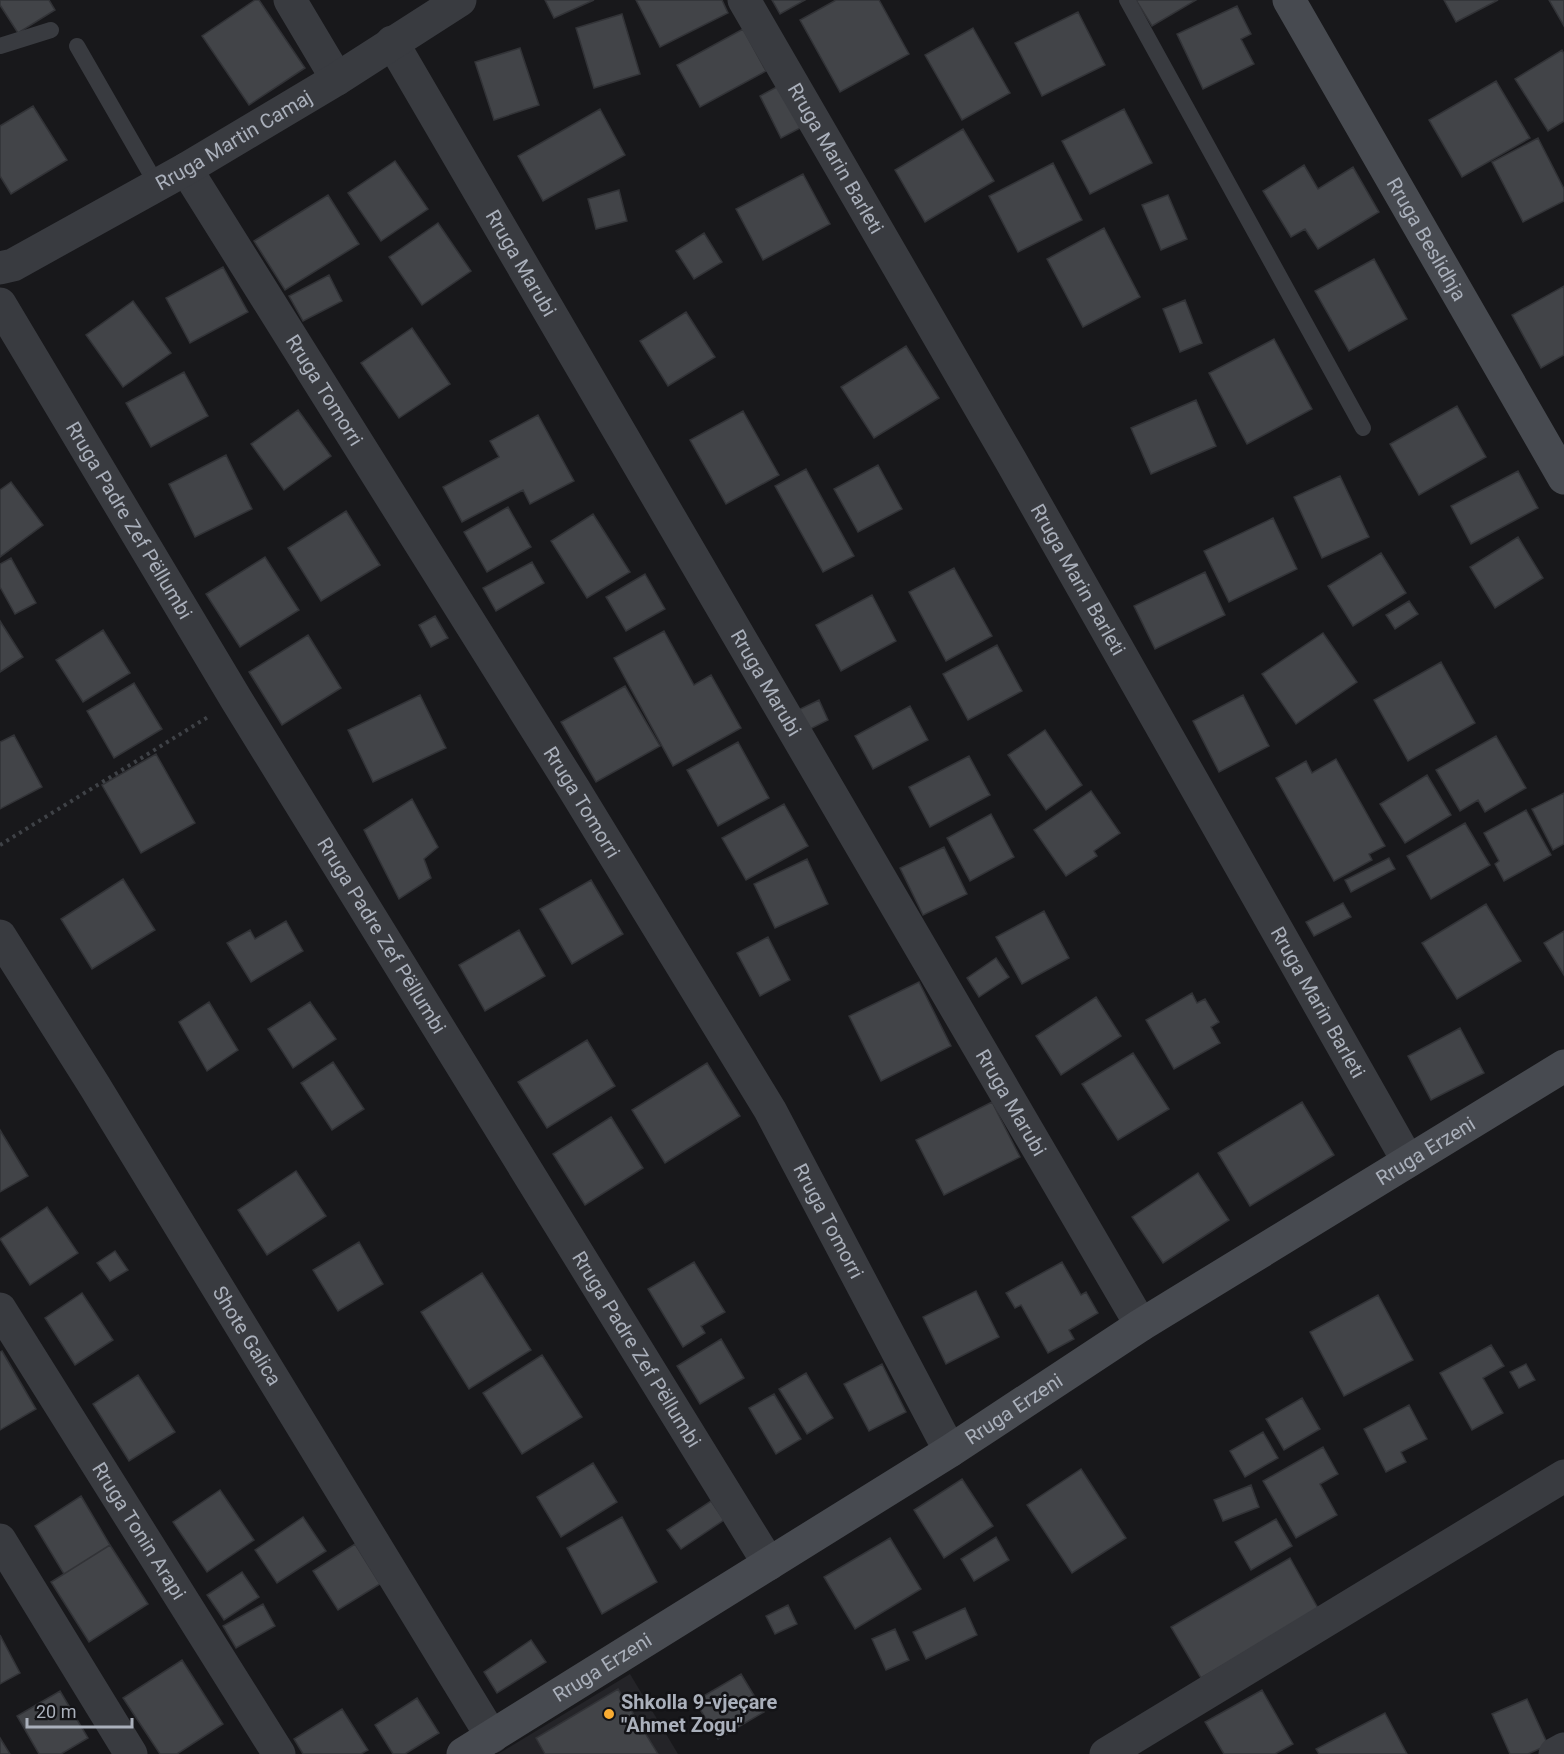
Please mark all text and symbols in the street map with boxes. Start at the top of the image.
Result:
street label: Rruga Marin Barleti [783,79,889,238]
street label: Rruga Martin Camaj [151,85,316,195]
street label: Rruga Beslidhja [1382,173,1472,305]
street label: Rruga Marubi [481,205,562,321]
street label: Rruga Tomorri [281,330,368,450]
street label: Rruga Padre Zef Pëllumbi [61,417,197,623]
street label: Rruga Marin Barleti [1026,500,1131,660]
street label: Rruga Marubi [726,625,807,740]
street label: Rruga Tomorri [539,742,625,863]
street label: Rruga Padre Zef Pëllumbi [312,833,451,1038]
street label: Rruga Marin Barleti [1266,922,1370,1082]
street label: Rruga Marubi [971,1045,1052,1160]
street label: Rruga Erzeni [1372,1111,1479,1190]
street label: Rruga Tomorri [788,1159,869,1283]
street label: Rruga Padre Zef Pëllumbi [567,1247,706,1452]
street label: Shote Galica [208,1282,287,1390]
street label: Rruga Erzeni [961,1368,1067,1450]
street label: Rruga Tonin Arapi [87,1458,191,1604]
street label: Rruga Erzeni [548,1628,656,1707]
place label: Shkolla 9-vjeçare "Ahmet Zogu" [621,1690,777,1737]
scale bar [27,1691,132,1729]
text: 20 m [36,1701,76,1722]
marker: Shkolla 9-vjeçare "Ahmet Zogu" [602,1707,616,1721]

